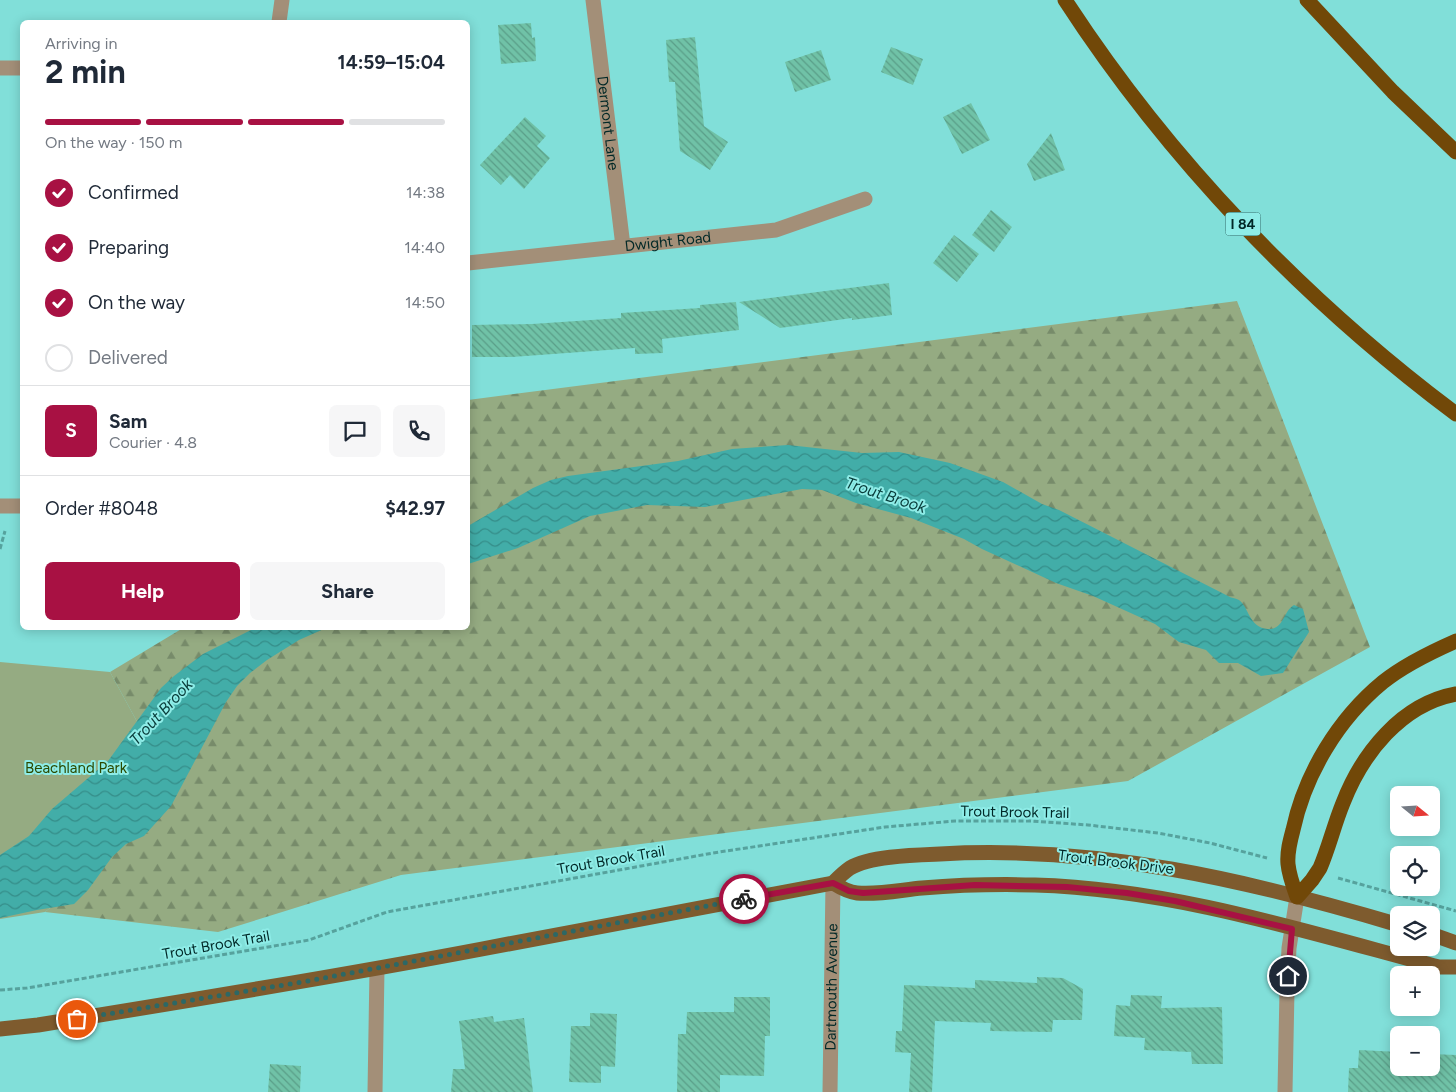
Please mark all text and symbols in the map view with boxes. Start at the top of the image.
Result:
text: Arriving in [45,34,117,53]
text: 14:59–15:04 [338,51,445,74]
text: 2 min [45,53,126,91]
street label: Dermont Lane [593,75,623,171]
text: On the way · 150 m [45,133,182,152]
icon: check [45,179,73,207]
text: Confirmed [88,181,179,204]
text: 14:38 [406,183,445,202]
road number: I 84 [1226,212,1260,235]
street label: Dwight Road [624,228,712,255]
icon: check [45,234,73,262]
text: Preparing [88,236,169,259]
text: 14:40 [404,238,445,257]
icon: check [45,289,73,317]
text: On the way [88,291,185,314]
text: 14:50 [405,293,445,312]
text: Delivered [88,346,168,369]
button: chat [329,405,381,457]
button: phone [393,405,445,457]
text: Sam [109,410,147,433]
text: S [65,419,77,442]
text: Courier · 4.8 [109,433,197,452]
water label: Trout Brook [843,473,930,517]
text: Order #8048 [45,497,158,520]
text: $42.97 [385,497,445,520]
button: Help [45,562,240,620]
button: Share [250,562,445,620]
water label: Trout Brook [126,674,197,749]
park label: Beachland Park [25,759,128,777]
north arrow [1390,786,1440,836]
map controls [1390,786,1440,1076]
street label: Trout Brook Trail [960,802,1070,822]
street label: Trout Brook Trail [556,842,666,878]
street label: Trout Brook Drive [1057,846,1175,878]
button: locate [1390,846,1440,896]
courier [719,874,769,924]
icon: bike [730,885,758,913]
button: layers [1390,906,1440,956]
street label: Dartmouth Avenue [822,923,841,1051]
street label: Trout Brook Trail [161,927,271,963]
pin [1267,955,1309,997]
icon: home [1274,962,1302,990]
button: + [1390,966,1440,1016]
pin [56,998,98,1040]
icon: bag [63,1005,91,1033]
button: − [1390,1026,1440,1076]

